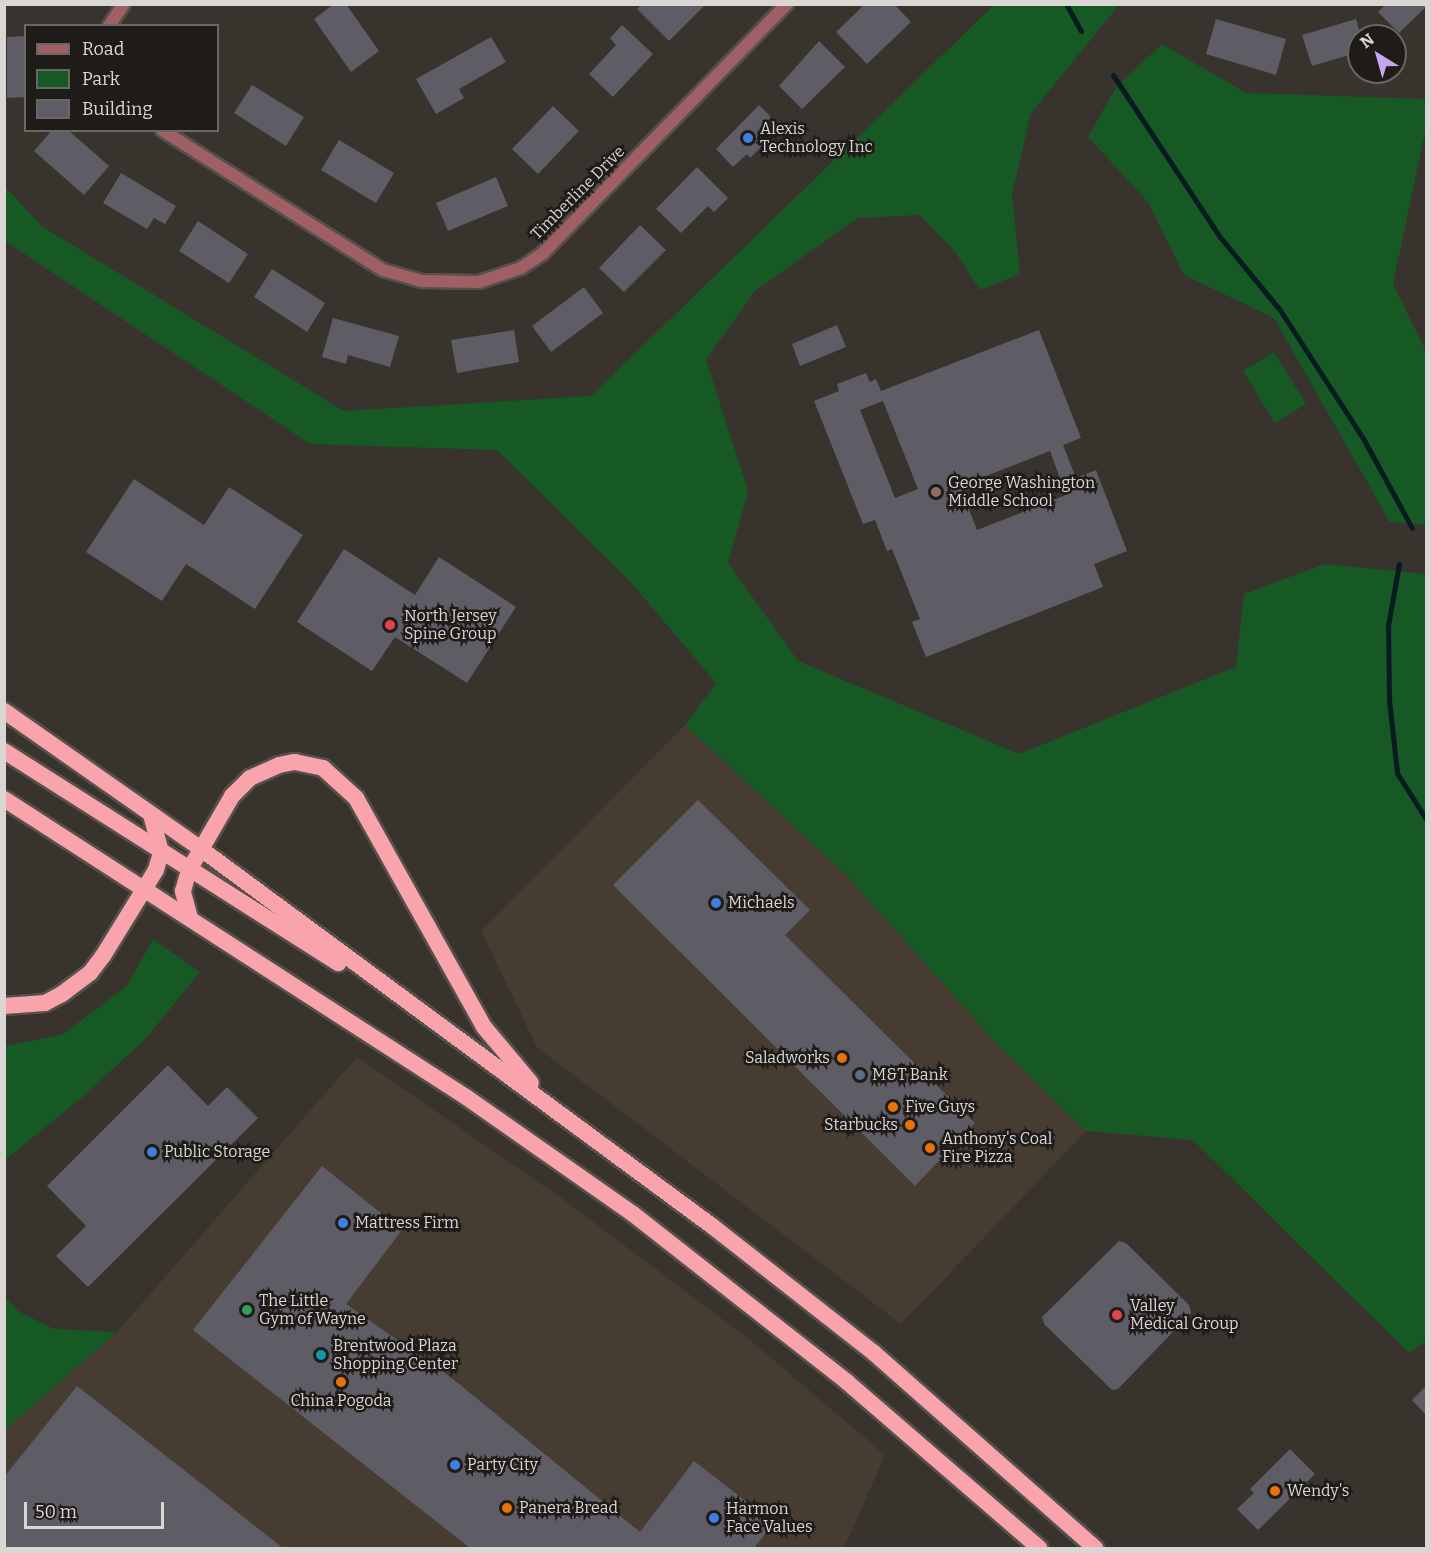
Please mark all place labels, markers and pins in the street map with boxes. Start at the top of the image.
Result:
place label: Alexis Technology Inc [760,119,873,157]
marker: Alexis Technology Inc [741,131,755,145]
place label: George Washington Middle School [948,473,1095,511]
marker: George Washington Middle School [929,485,943,499]
place label: North Jersey Spine Group [404,606,497,644]
marker: North Jersey Spine Group [381,616,399,634]
place label: Michaels [728,893,795,913]
marker: Michaels [709,896,723,910]
place label: Saladworks [745,1048,830,1068]
marker: Saladworks [835,1051,849,1065]
place label: M&T Bank [872,1065,948,1085]
marker: M&T Bank [853,1068,867,1082]
place label: Five Guys [905,1097,975,1117]
marker: Five Guys [886,1100,900,1114]
place label: Starbucks [824,1115,898,1135]
marker: Starbucks [903,1118,917,1132]
place label: Anthony's Coal Fire Pizza [942,1129,1052,1167]
marker: Anthony's Coal Fire Pizza [923,1141,937,1155]
place label: Public Storage [164,1142,270,1162]
marker: Public Storage [145,1145,159,1159]
place label: Mattress Firm [355,1213,459,1233]
marker: Mattress Firm [336,1216,350,1230]
place label: The Little Gym of Wayne [259,1291,366,1329]
place label: Valley Medical Group [1130,1296,1239,1334]
marker: The Little Gym of Wayne [240,1303,254,1317]
marker: Valley Medical Group [1108,1306,1126,1324]
place label: Brentwood Plaza Shopping Center [333,1336,458,1374]
marker: Brentwood Plaza Shopping Center [314,1348,328,1362]
marker: China Pogoda [334,1375,348,1389]
place label: China Pogoda [290,1391,392,1411]
place label: Party City [467,1455,538,1475]
marker: Party City [448,1458,462,1472]
place label: Wendy's [1287,1481,1349,1501]
marker: Wendy's [1268,1484,1282,1498]
place label: Panera Bread [519,1498,618,1518]
place label: Harmon Face Values [726,1499,813,1537]
marker: Panera Bread [500,1501,514,1515]
marker: Harmon Face Values [707,1511,721,1525]

